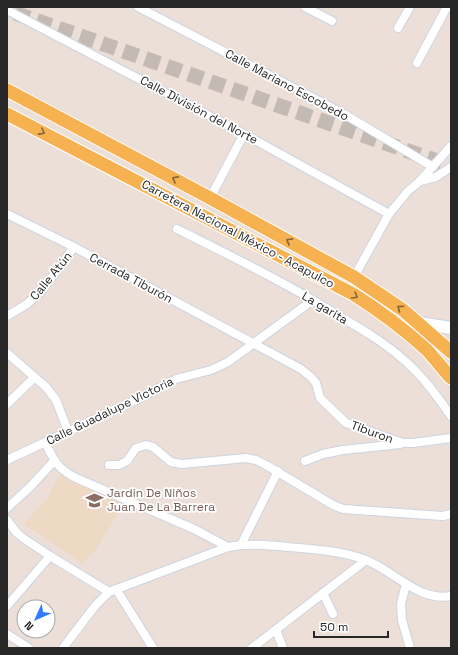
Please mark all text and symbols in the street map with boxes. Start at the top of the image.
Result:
street label: Calle Mariano Escobedo [222,46,352,124]
street label: Calle División del Norte [137,72,261,148]
one-way arrow [37,127,45,134]
street label: Carretera Nacional México - Acapulco [139,176,337,292]
one-way arrow [172,176,179,184]
one-way arrow [286,239,293,246]
street label: Calle Atún [27,248,75,304]
street label: Cerrada Tiburón [87,249,175,307]
street label: La garita [299,288,351,328]
one-way arrow [351,291,358,298]
one-way arrow [398,306,405,313]
street label: Calle Guadalupe Victoria [44,373,176,449]
street label: Tiburon [349,417,395,447]
place label: Jardin De Niños Juan De La Barrera [107,485,215,515]
school or university icon: Jardin De Niños Juan De La Barrera [84,490,104,510]
north arrow [16,599,56,639]
scale bar [314,613,388,639]
text: N [21,619,36,634]
text: 50 m [320,619,348,635]

